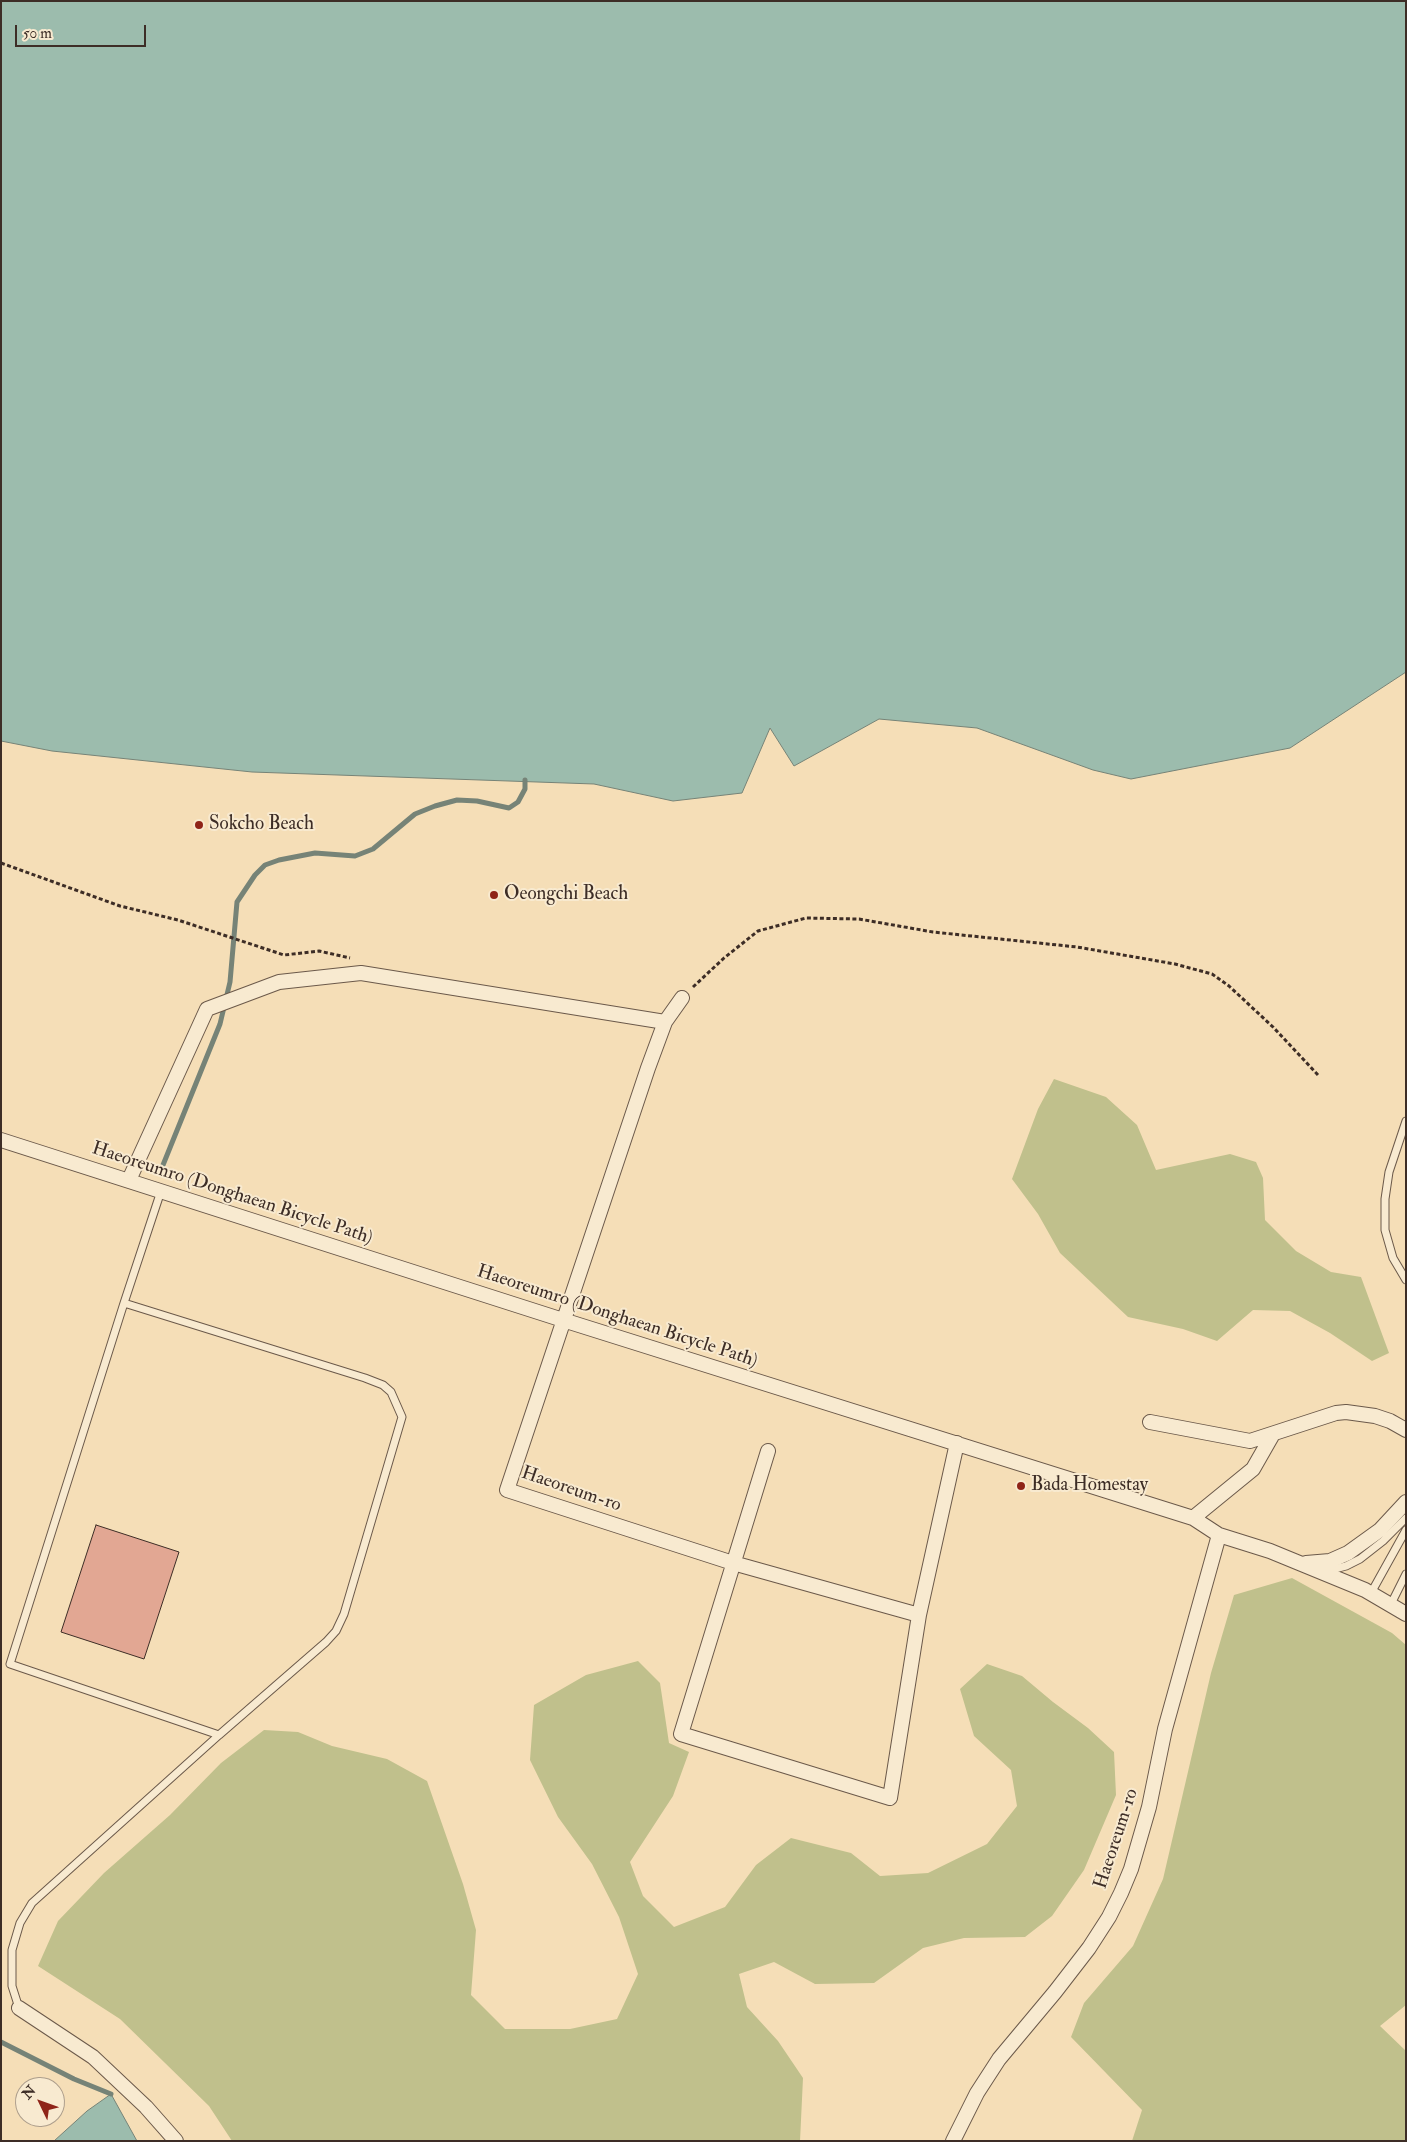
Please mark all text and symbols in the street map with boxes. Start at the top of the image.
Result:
scale bar [18,15,149,47]
text: 50 m [23,24,52,43]
place label: Sokcho Beach [209,814,314,836]
marker: Sokcho Beach [193,819,205,831]
place label: Oeongchi Beach [504,884,628,906]
marker: Oeongchi Beach [488,889,500,901]
street label: Haeoreumro (Donghaean Bicycle Path) [89,1138,375,1250]
street label: Haeoreumro (Donghaean Bicycle Path) [474,1261,760,1373]
street label: Haeoreum-ro [518,1462,624,1518]
place label: Bada Homestay [1031,1475,1148,1497]
marker: Bada Homestay [1015,1480,1027,1492]
street label: Haeoreum-ro [1090,1786,1144,1892]
north arrow [15,2077,65,2127]
text: N [19,2082,40,2103]

